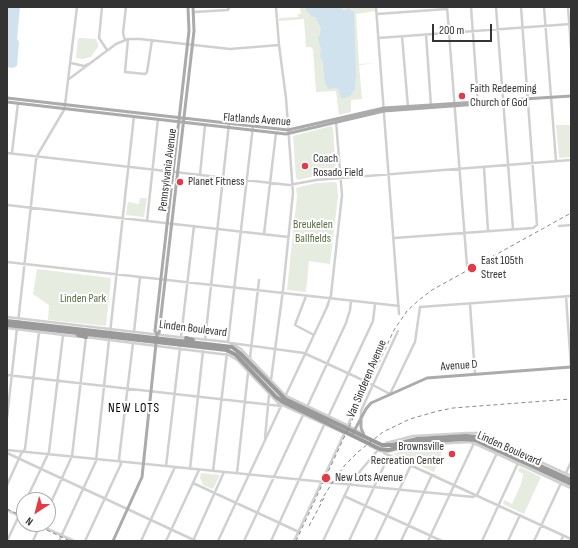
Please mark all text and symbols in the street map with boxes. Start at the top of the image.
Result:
scale bar [434,16,494,42]
text: 200 m [439,23,464,38]
place label: Faith Redeeming Church of God [470,82,537,110]
marker: Faith Redeeming Church of God [457,91,467,101]
street label: Flatlands Avenue [223,110,291,130]
street label: Pennsylvania Avenue [156,128,180,212]
place label: Coach Rosado Field [313,152,363,180]
marker: Coach Rosado Field [300,161,310,171]
place label: Planet Fitness [188,175,244,189]
marker: Planet Fitness [175,177,185,187]
park label: Breukelen Ballfields [293,218,333,246]
place label: East 105th Street [481,254,523,282]
marker: East 105th Street [466,262,478,274]
park label: Linden Park [60,292,106,306]
street label: Linden Boulevard [158,318,228,340]
street label: Van Sinderen Avenue [344,338,390,420]
street label: Avenue D [440,358,478,374]
district label: NEW LOTS [108,401,160,417]
street label: Linden Boulevard [475,429,543,469]
place label: Brownsville Recreation Center [371,440,444,468]
marker: Brownsville Recreation Center [447,449,457,459]
place label: New Lots Avenue [335,471,403,485]
marker: New Lots Avenue [320,472,332,484]
north arrow [16,492,56,532]
text: N [23,514,35,528]

